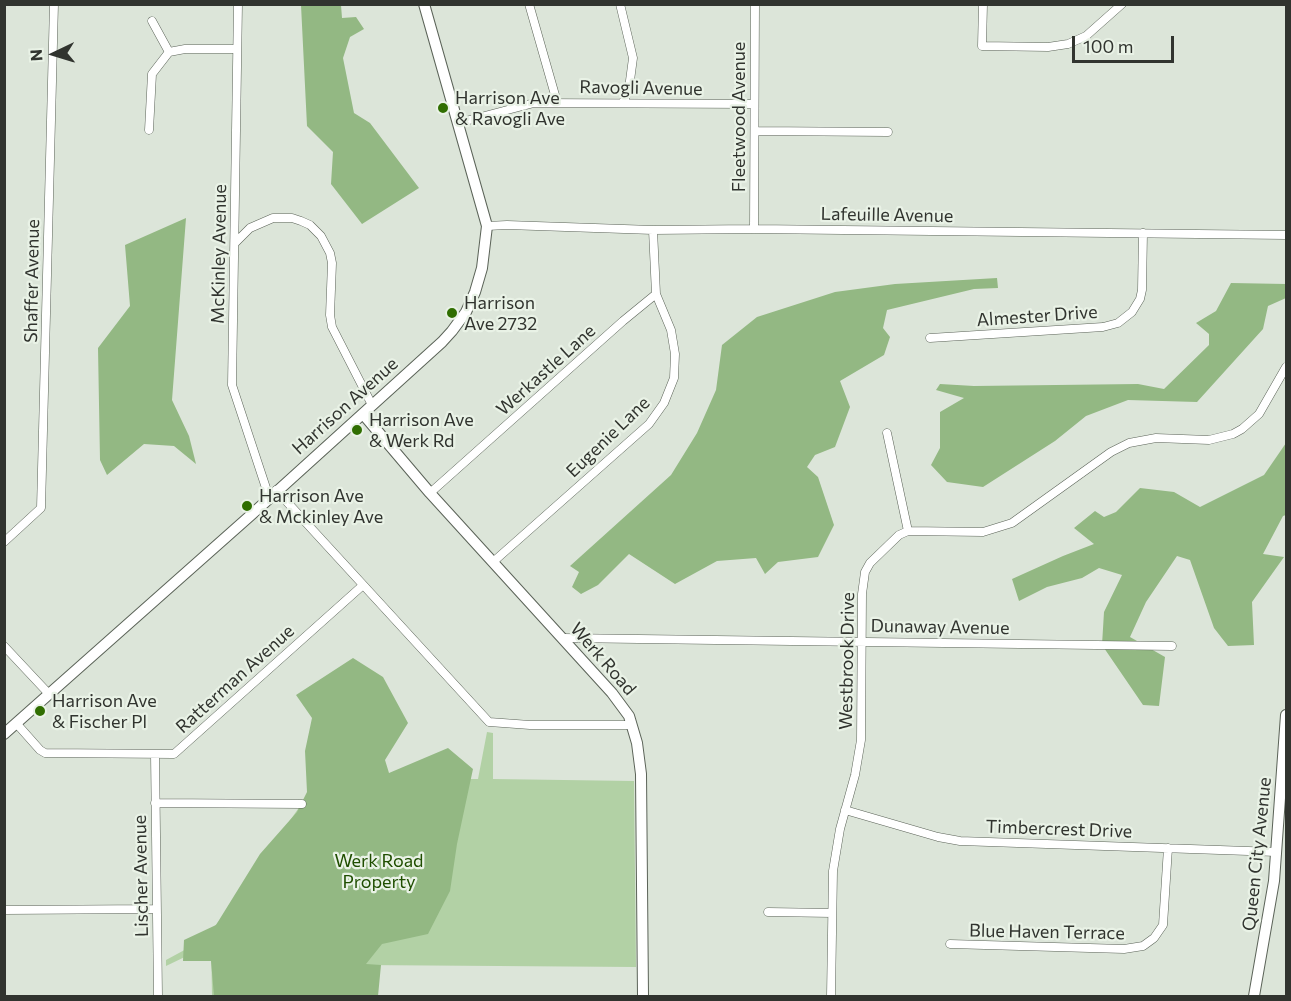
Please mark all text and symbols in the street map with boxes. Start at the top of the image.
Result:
north arrow [24,24,84,84]
scale bar [1075,24,1177,62]
text: 100 m [1083,35,1133,57]
street label: Fleetwood Avenue [728,42,750,192]
text: N [26,49,45,62]
street label: Ravogli Avenue [579,76,703,100]
place label: Harrison Ave & Ravogli Ave [455,87,565,130]
marker: Harrison Ave & Ravogli Ave [436,101,450,115]
street label: McKinley Avenue [207,184,231,324]
street label: Lafeuille Avenue [820,203,954,227]
street label: Shaffer Avenue [20,219,44,343]
place label: Harrison Ave 2732 [464,292,537,334]
street label: Almester Drive [976,301,1098,331]
marker: Harrison Ave 2732 [445,306,459,320]
street label: Werkastle Lane [492,320,600,420]
street label: Harrison Avenue [288,353,402,459]
street label: Eugenie Lane [562,392,654,482]
place label: Harrison Ave & Werk Rd [369,409,474,452]
marker: Harrison Ave & Werk Rd [350,423,364,437]
place label: Harrison Ave & Mckinley Ave [259,485,383,528]
marker: Harrison Ave & Mckinley Ave [240,499,254,513]
street label: Westbrook Drive [835,592,859,730]
street label: Dunaway Avenue [870,615,1010,639]
street label: Werk Road [566,618,640,700]
street label: Ratterman Avenue [171,620,299,738]
place label: Harrison Ave & Fischer Pl [52,690,157,732]
marker: Harrison Ave & Fischer Pl [33,704,47,718]
street label: Queen City Avenue [1238,776,1276,932]
street label: Lischer Avenue [129,815,153,937]
street label: Timbercrest Drive [985,816,1133,842]
park label: Werk Road Property [334,850,424,892]
street label: Blue Haven Terrace [969,920,1125,944]

